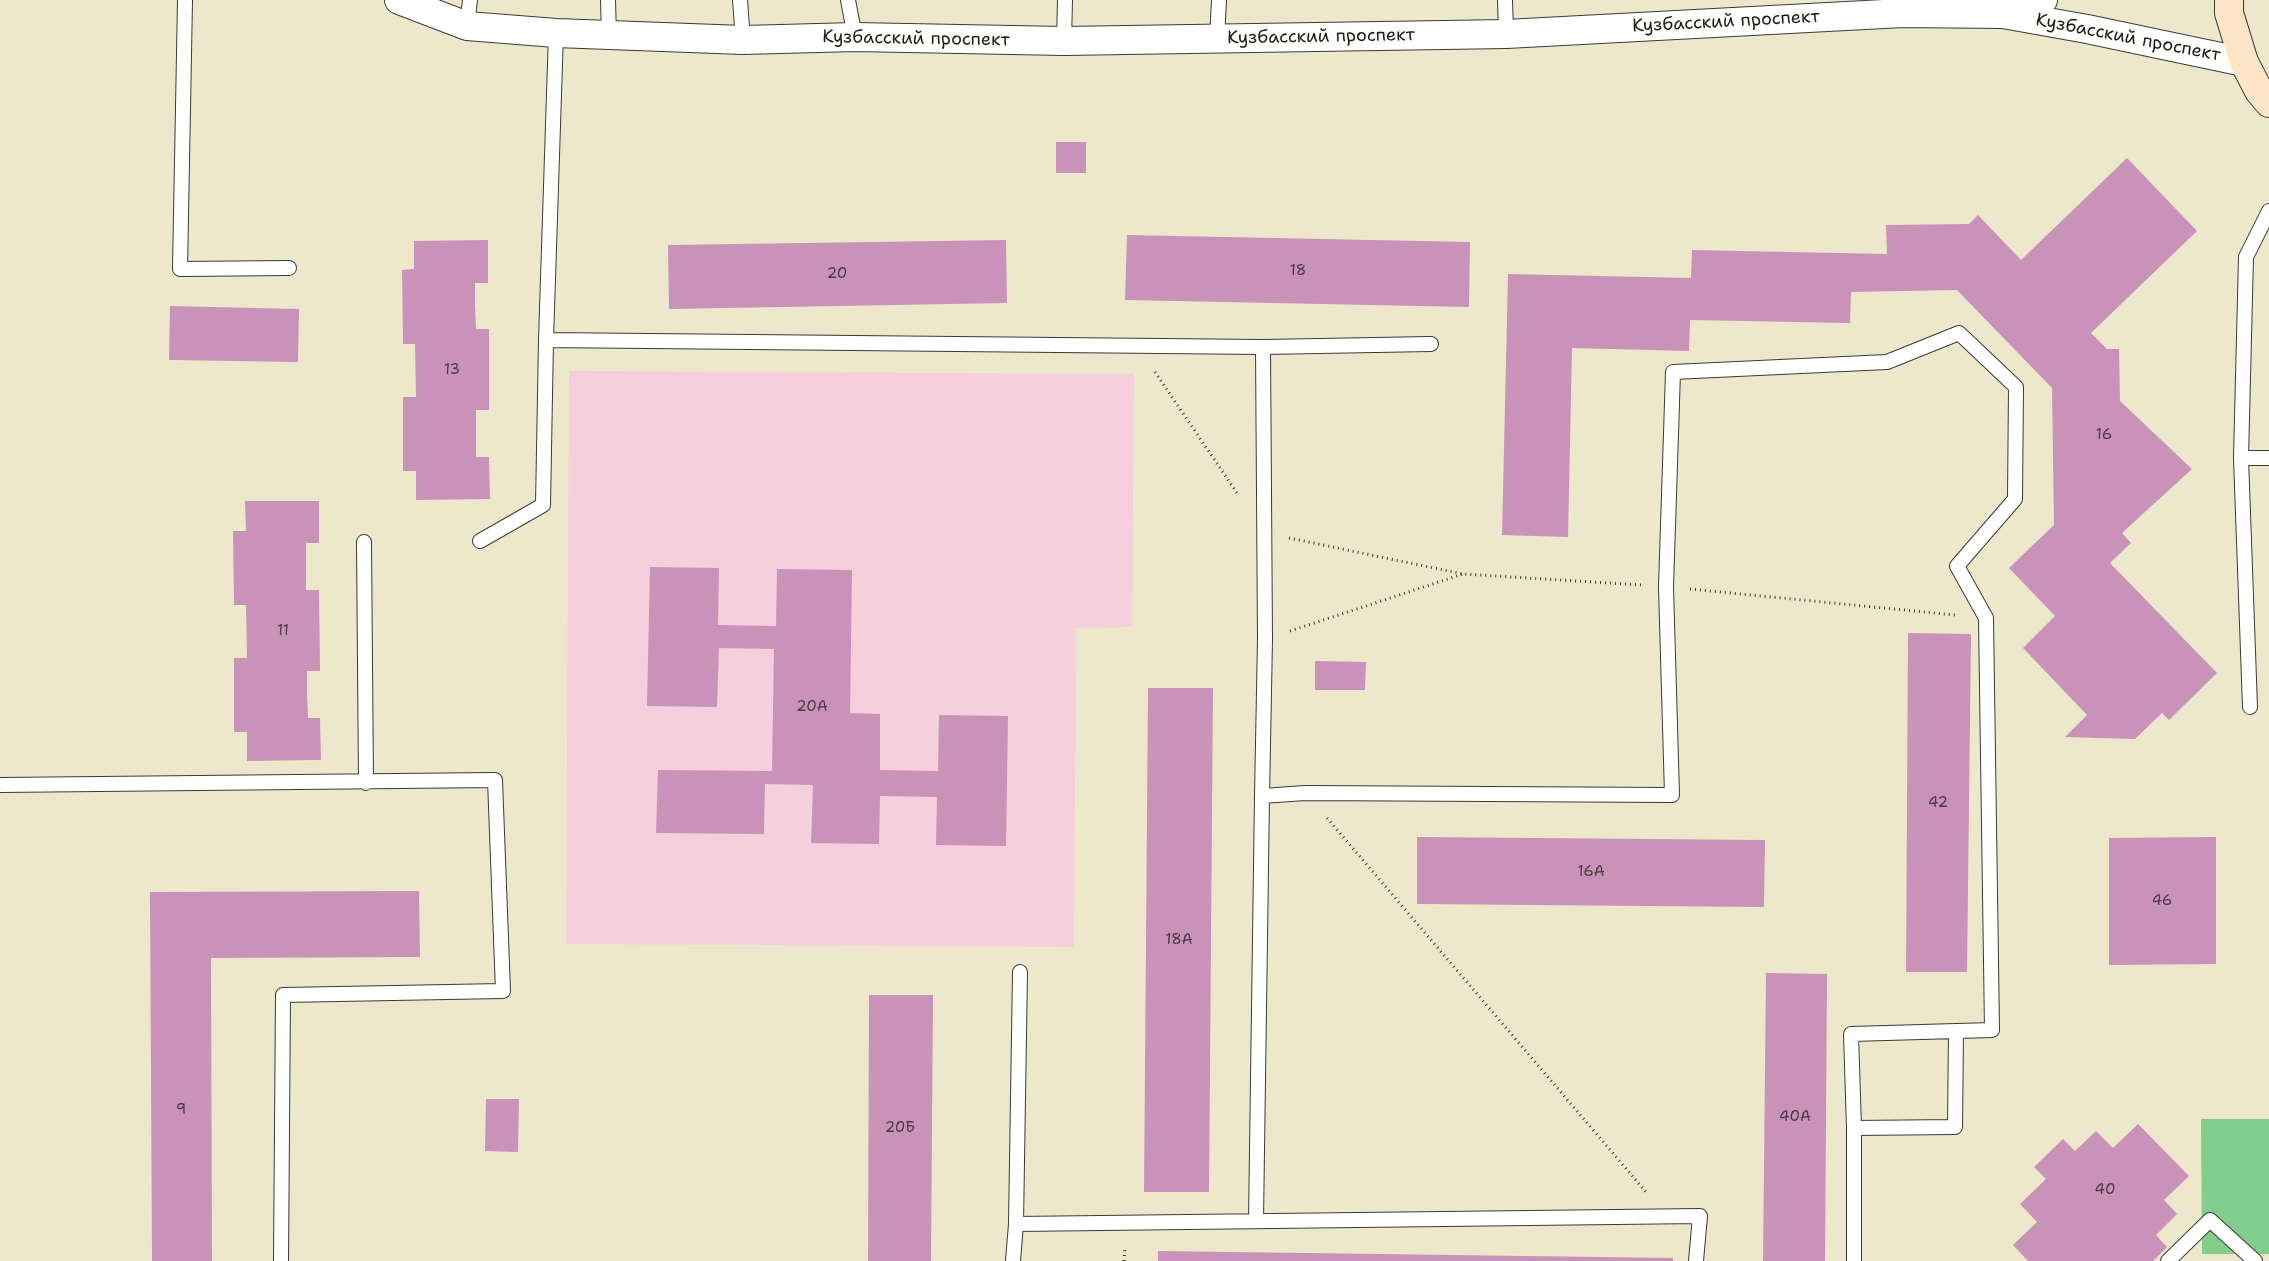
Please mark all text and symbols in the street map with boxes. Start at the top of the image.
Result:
street label: Кузбасский проспект [1632,6,1820,38]
street label: Кузбасский проспект [2034,10,2222,66]
street label: Кузбасский проспект [1227,25,1415,49]
street label: Кузбасский проспект [822,27,1010,51]
house number: 18 [1290,262,1306,280]
house number: 20 [827,265,847,283]
house number: 13 [444,361,460,379]
house number: 16 [2096,426,2112,444]
house number: 11 [277,622,289,640]
house number: 20А [796,698,828,716]
house number: 42 [1928,794,1948,812]
house number: 16А [1577,863,1605,881]
house number: 46 [2152,892,2172,910]
house number: 18А [1165,931,1193,949]
house number: 9 [176,1101,186,1119]
house number: 40А [1779,1108,1811,1126]
house number: 20Б [885,1119,915,1137]
house number: 40 [2095,1181,2115,1199]

